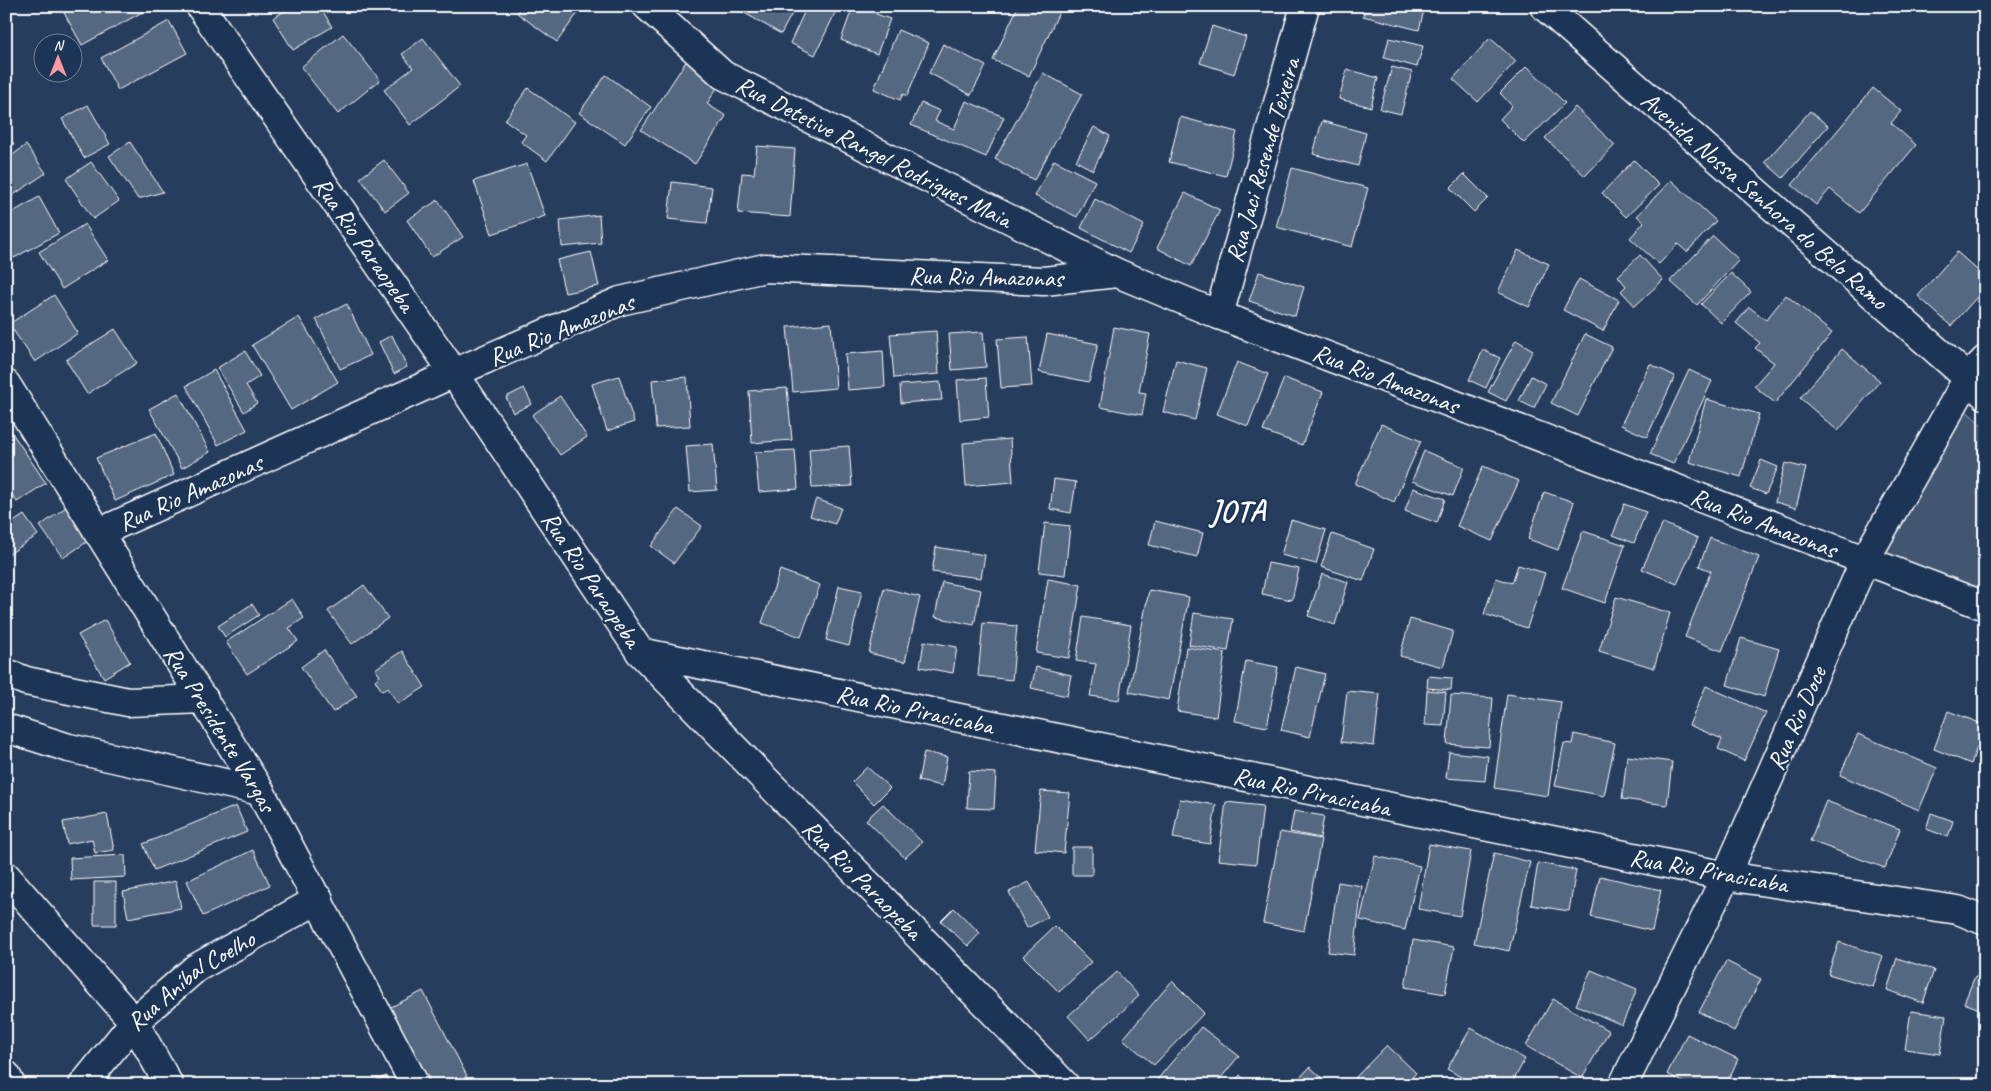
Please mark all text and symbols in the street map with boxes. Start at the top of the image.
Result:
north arrow [32,32,82,82]
text: N [54,37,65,54]
street label: Rua Jaci Resende Teixeira [1218,52,1308,266]
street label: Rua Detetive Rangel Rodrigues Maia [730,68,1019,237]
street label: Avenida Nossa Senhora do Belo Ramo [1634,85,1895,318]
street label: Rua Rio Paraopeba [306,171,424,321]
street label: Rua Rio Amazonas [909,260,1066,294]
street label: Rua Rio Amazonas [484,285,641,374]
street label: Rua Rio Amazonas [1308,336,1466,422]
street label: Rua Rio Amazonas [114,446,270,539]
street label: Rua Rio Amazonas [1686,480,1844,566]
district label: JOTA [1208,492,1267,530]
street label: Rua Rio Paraopeba [534,505,650,656]
street label: Rua Presidente Vargas [156,640,284,820]
street label: Rua Rio Doce [1760,660,1835,775]
street label: Rua Rio Piracicaba [833,678,999,743]
street label: Rua Rio Piracicaba [1230,760,1396,825]
street label: Rua Rio Paraopeba [795,813,931,949]
street label: Rua Rio Piracicaba [1627,841,1793,901]
street label: Rua Aníbal Coelho [120,923,262,1038]

